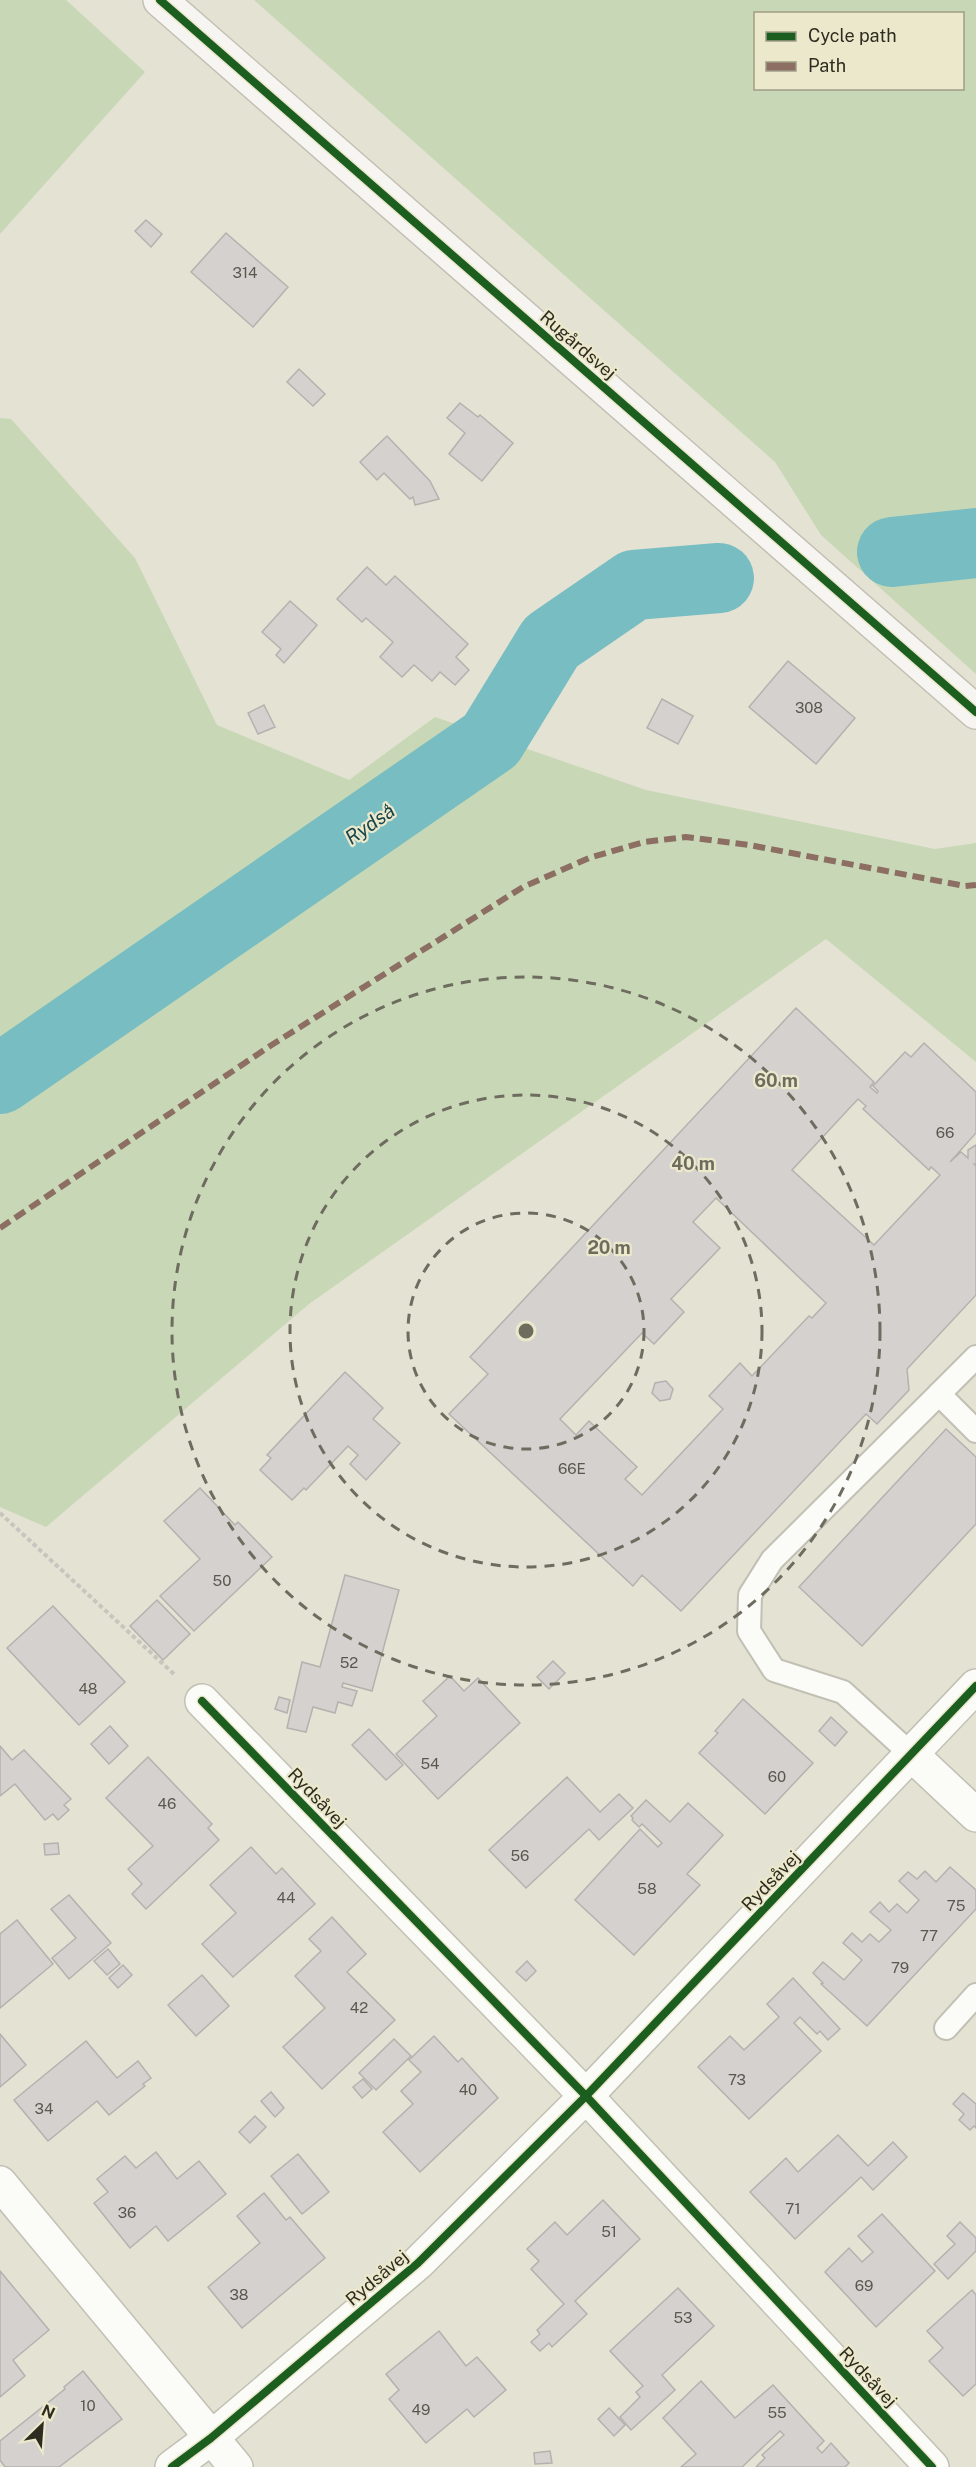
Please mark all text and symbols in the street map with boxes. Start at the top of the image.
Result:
legend [754,12,964,90]
text: Cycle path [808,25,897,46]
text: Path [808,55,846,76]
house number: 314 [233,264,257,281]
street label: Rugårdsvej [536,306,621,383]
house number: 308 [795,699,823,716]
water label: Rydså [340,798,400,850]
text: 60 m [754,1070,798,1091]
house number: 66 [936,1124,954,1141]
text: 40 m [671,1153,715,1174]
text: 20 m [587,1237,631,1258]
centre of rings [516,1321,536,1341]
house number: 66E [558,1460,586,1477]
house number: 50 [213,1572,231,1589]
house number: 52 [340,1654,358,1671]
house number: 48 [78,1680,98,1697]
house number: 54 [420,1755,440,1772]
street label: Rydsåvej [284,1763,351,1832]
house number: 60 [768,1768,786,1785]
house number: 46 [158,1795,176,1812]
street label: Rydsåvej [737,1846,804,1915]
house number: 56 [511,1847,529,1864]
house number: 58 [637,1880,657,1897]
house number: 44 [277,1889,295,1906]
house number: 75 [947,1897,965,1914]
house number: 77 [920,1927,938,1944]
house number: 79 [891,1959,909,1976]
house number: 42 [350,1999,368,2016]
house number: 73 [728,2071,746,2088]
house number: 40 [459,2081,477,2098]
house number: 34 [35,2100,53,2117]
house number: 71 [785,2200,801,2217]
house number: 36 [118,2204,136,2221]
house number: 51 [601,2223,617,2240]
street label: Rydsåvej [341,2245,412,2310]
house number: 69 [855,2277,873,2294]
house number: 38 [229,2286,249,2303]
house number: 53 [673,2309,693,2326]
street label: Rydsåvej [835,2342,902,2411]
north arrow [12,2395,72,2455]
house number: 10 [80,2397,96,2414]
text: N [38,2401,58,2423]
house number: 49 [412,2401,430,2418]
house number: 55 [767,2404,787,2421]

